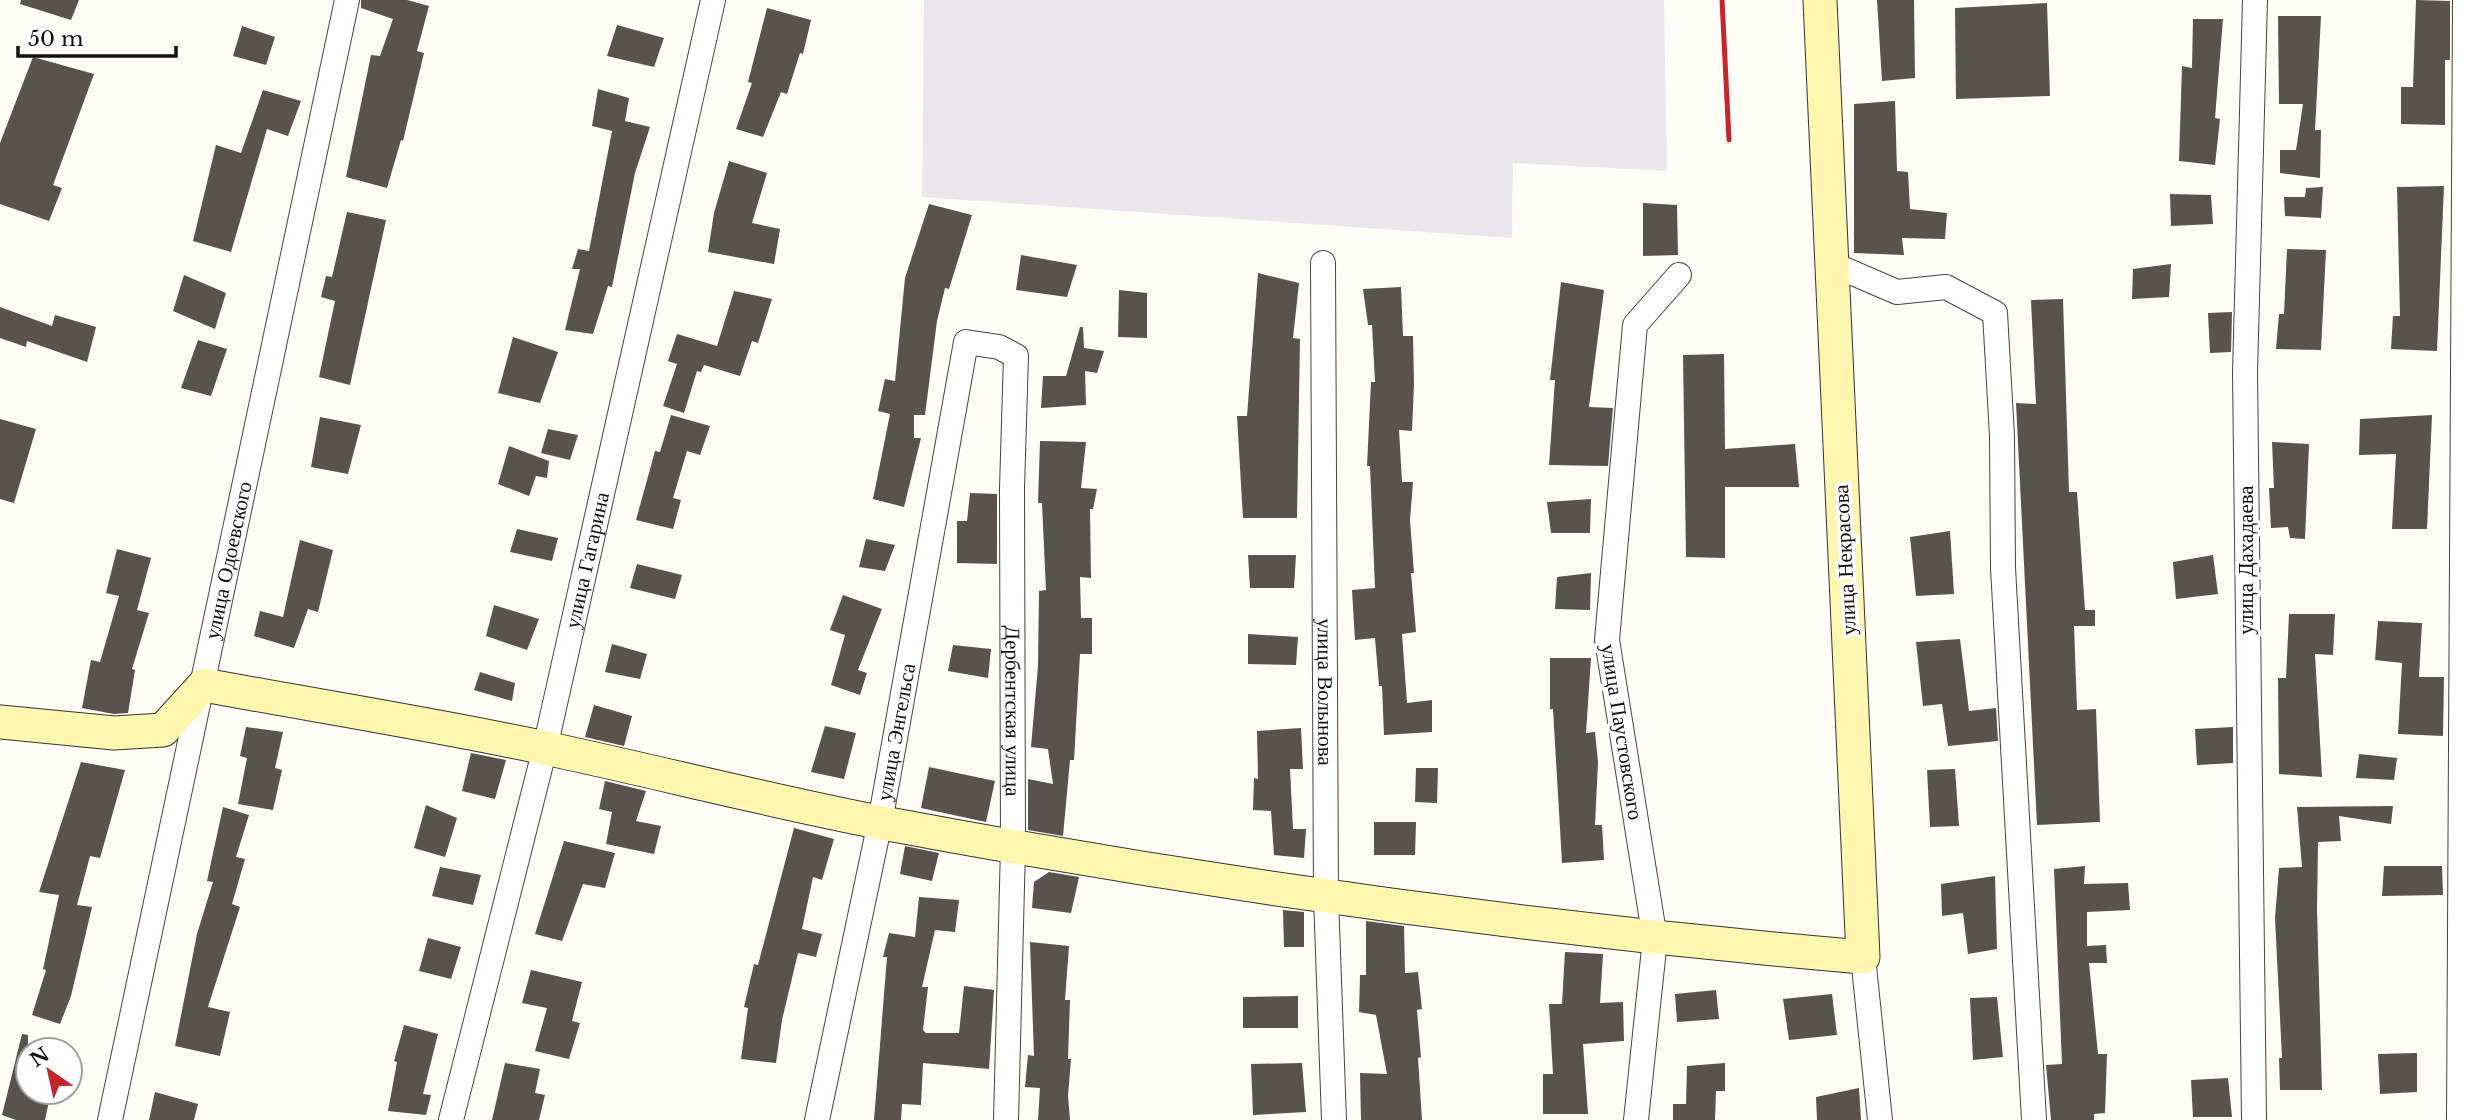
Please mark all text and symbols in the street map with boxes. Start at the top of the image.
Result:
scale bar [18,14,175,58]
text: 50 m [28,26,84,52]
street label: улица Одоевского [199,479,258,642]
street label: улица Некрасова [1828,483,1862,636]
street label: улица Дахадаева [2233,485,2259,635]
street label: улица Гагарина [559,489,615,631]
street label: улица Волынова [1312,618,1338,766]
street label: Дербентская улица [999,626,1026,797]
street label: улица Паустовского [1595,642,1649,822]
street label: улица Энгельса [871,660,921,803]
north arrow [14,1036,84,1106]
text: N [26,1043,54,1072]

